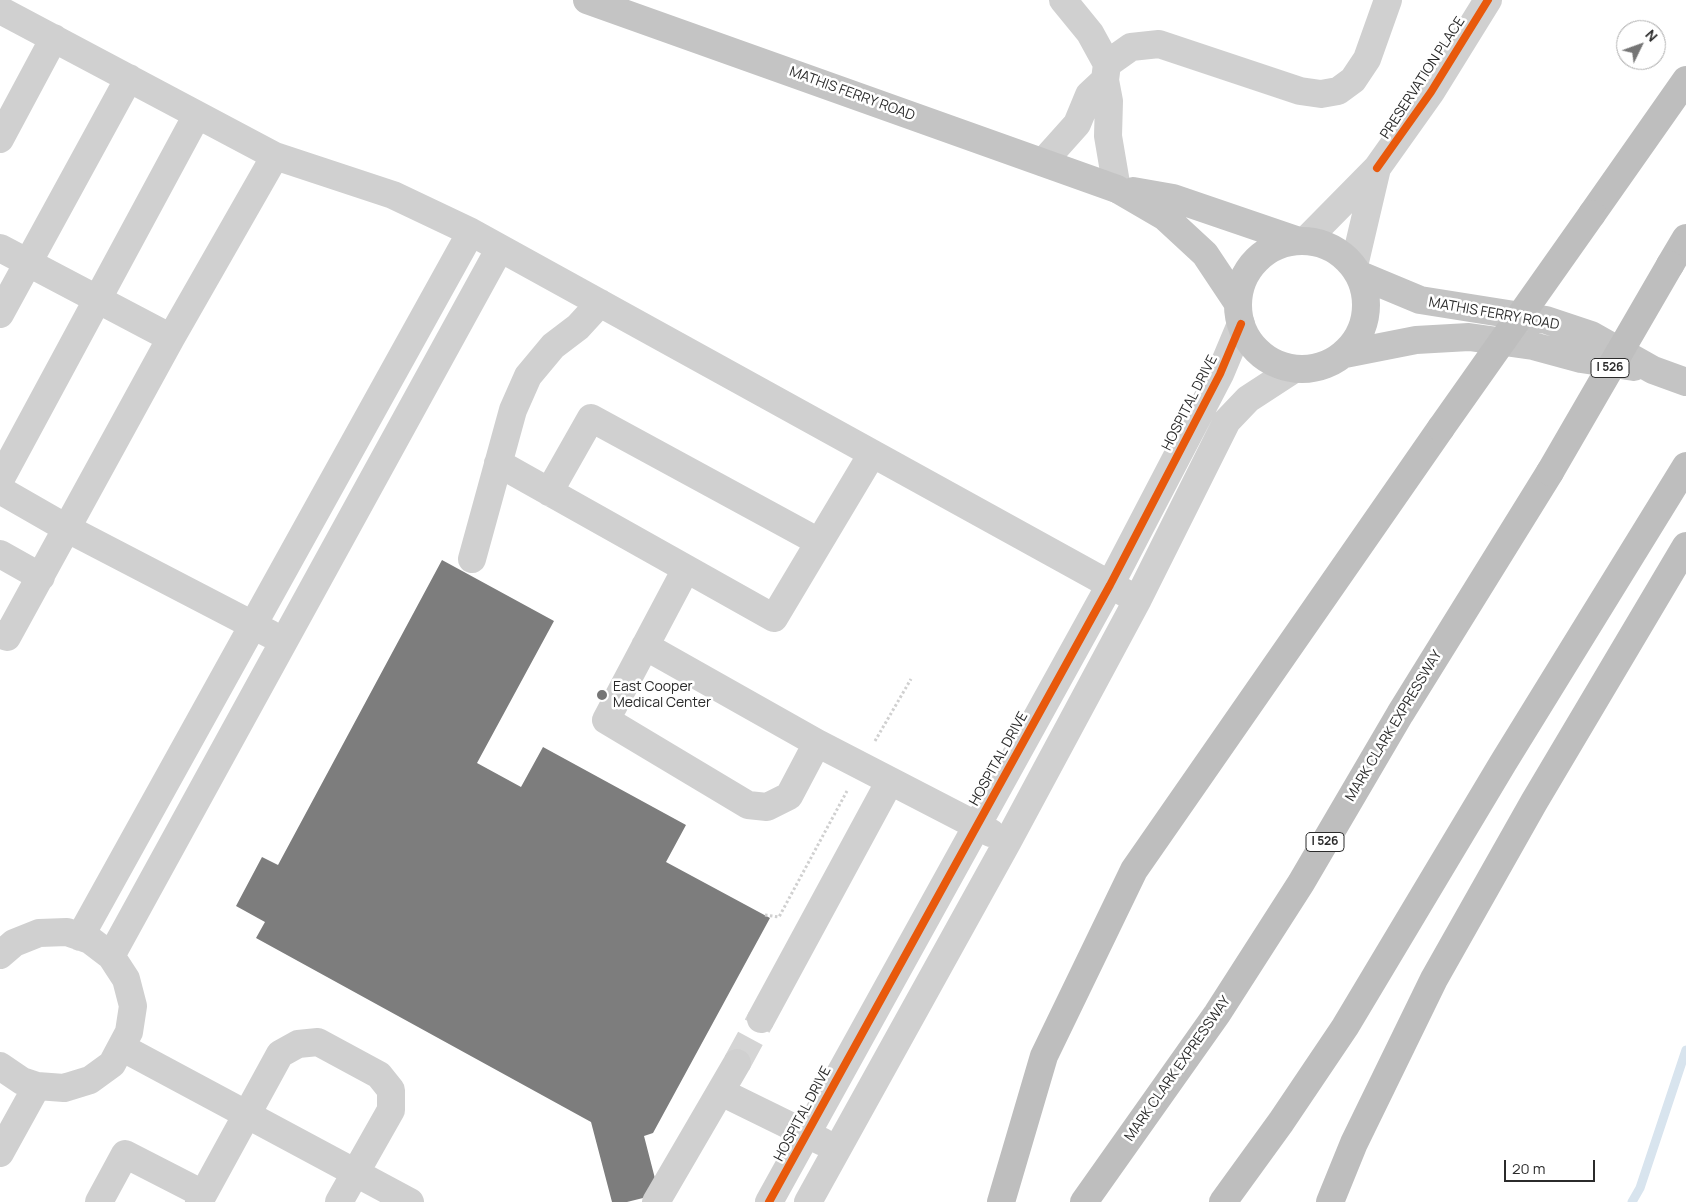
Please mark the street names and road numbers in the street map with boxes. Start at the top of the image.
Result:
street label: PRESERVATION PLACE [1377,14,1469,142]
street label: MATHIS FERRY ROAD [787,63,917,125]
street label: MATHIS FERRY ROAD [1427,294,1561,334]
street label: HOSPITAL DRIVE [1159,352,1221,454]
road number: I 526 [1591,358,1629,378]
street label: MARK CLARK EXPRESSWAY [1342,648,1446,804]
street label: HOSPITAL DRIVE [966,709,1032,809]
road number: I 526 [1306,832,1344,852]
street label: MARK CLARK EXPRESSWAY [1122,993,1234,1145]
street label: HOSPITAL DRIVE [771,1064,835,1164]

